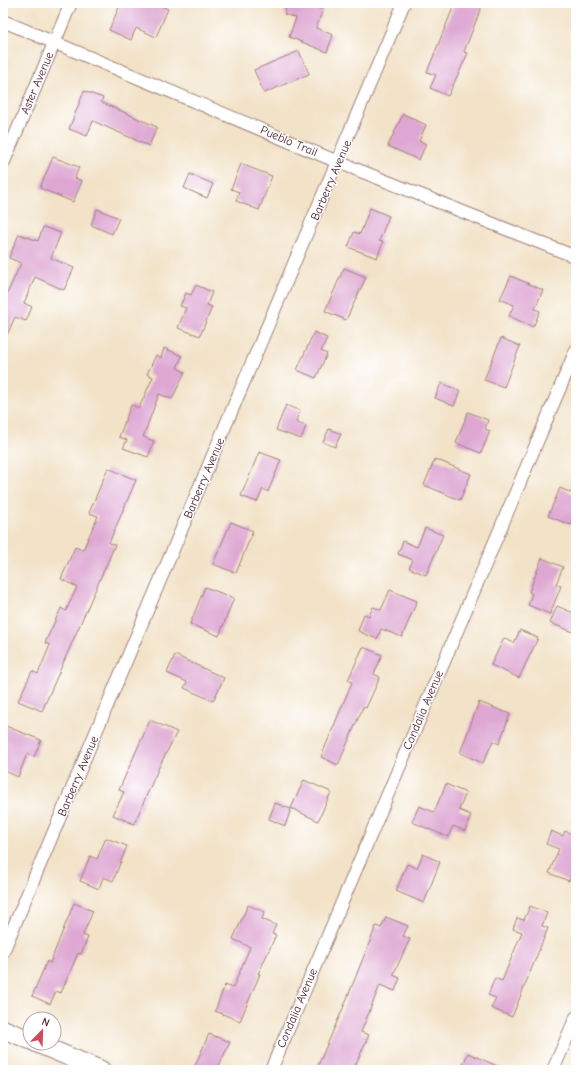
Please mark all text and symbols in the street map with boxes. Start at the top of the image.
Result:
street label: Aster Avenue [18,50,56,116]
street label: Pueblo Trail [258,123,320,159]
street label: Barberry Avenue [308,138,354,222]
street label: Barberry Avenue [181,436,227,520]
street label: Condalia Avenue [400,668,446,752]
street label: Barberry Avenue [55,734,101,818]
street label: Condalia Avenue [274,966,320,1050]
north arrow [22,1011,62,1051]
text: N [40,1015,52,1030]

